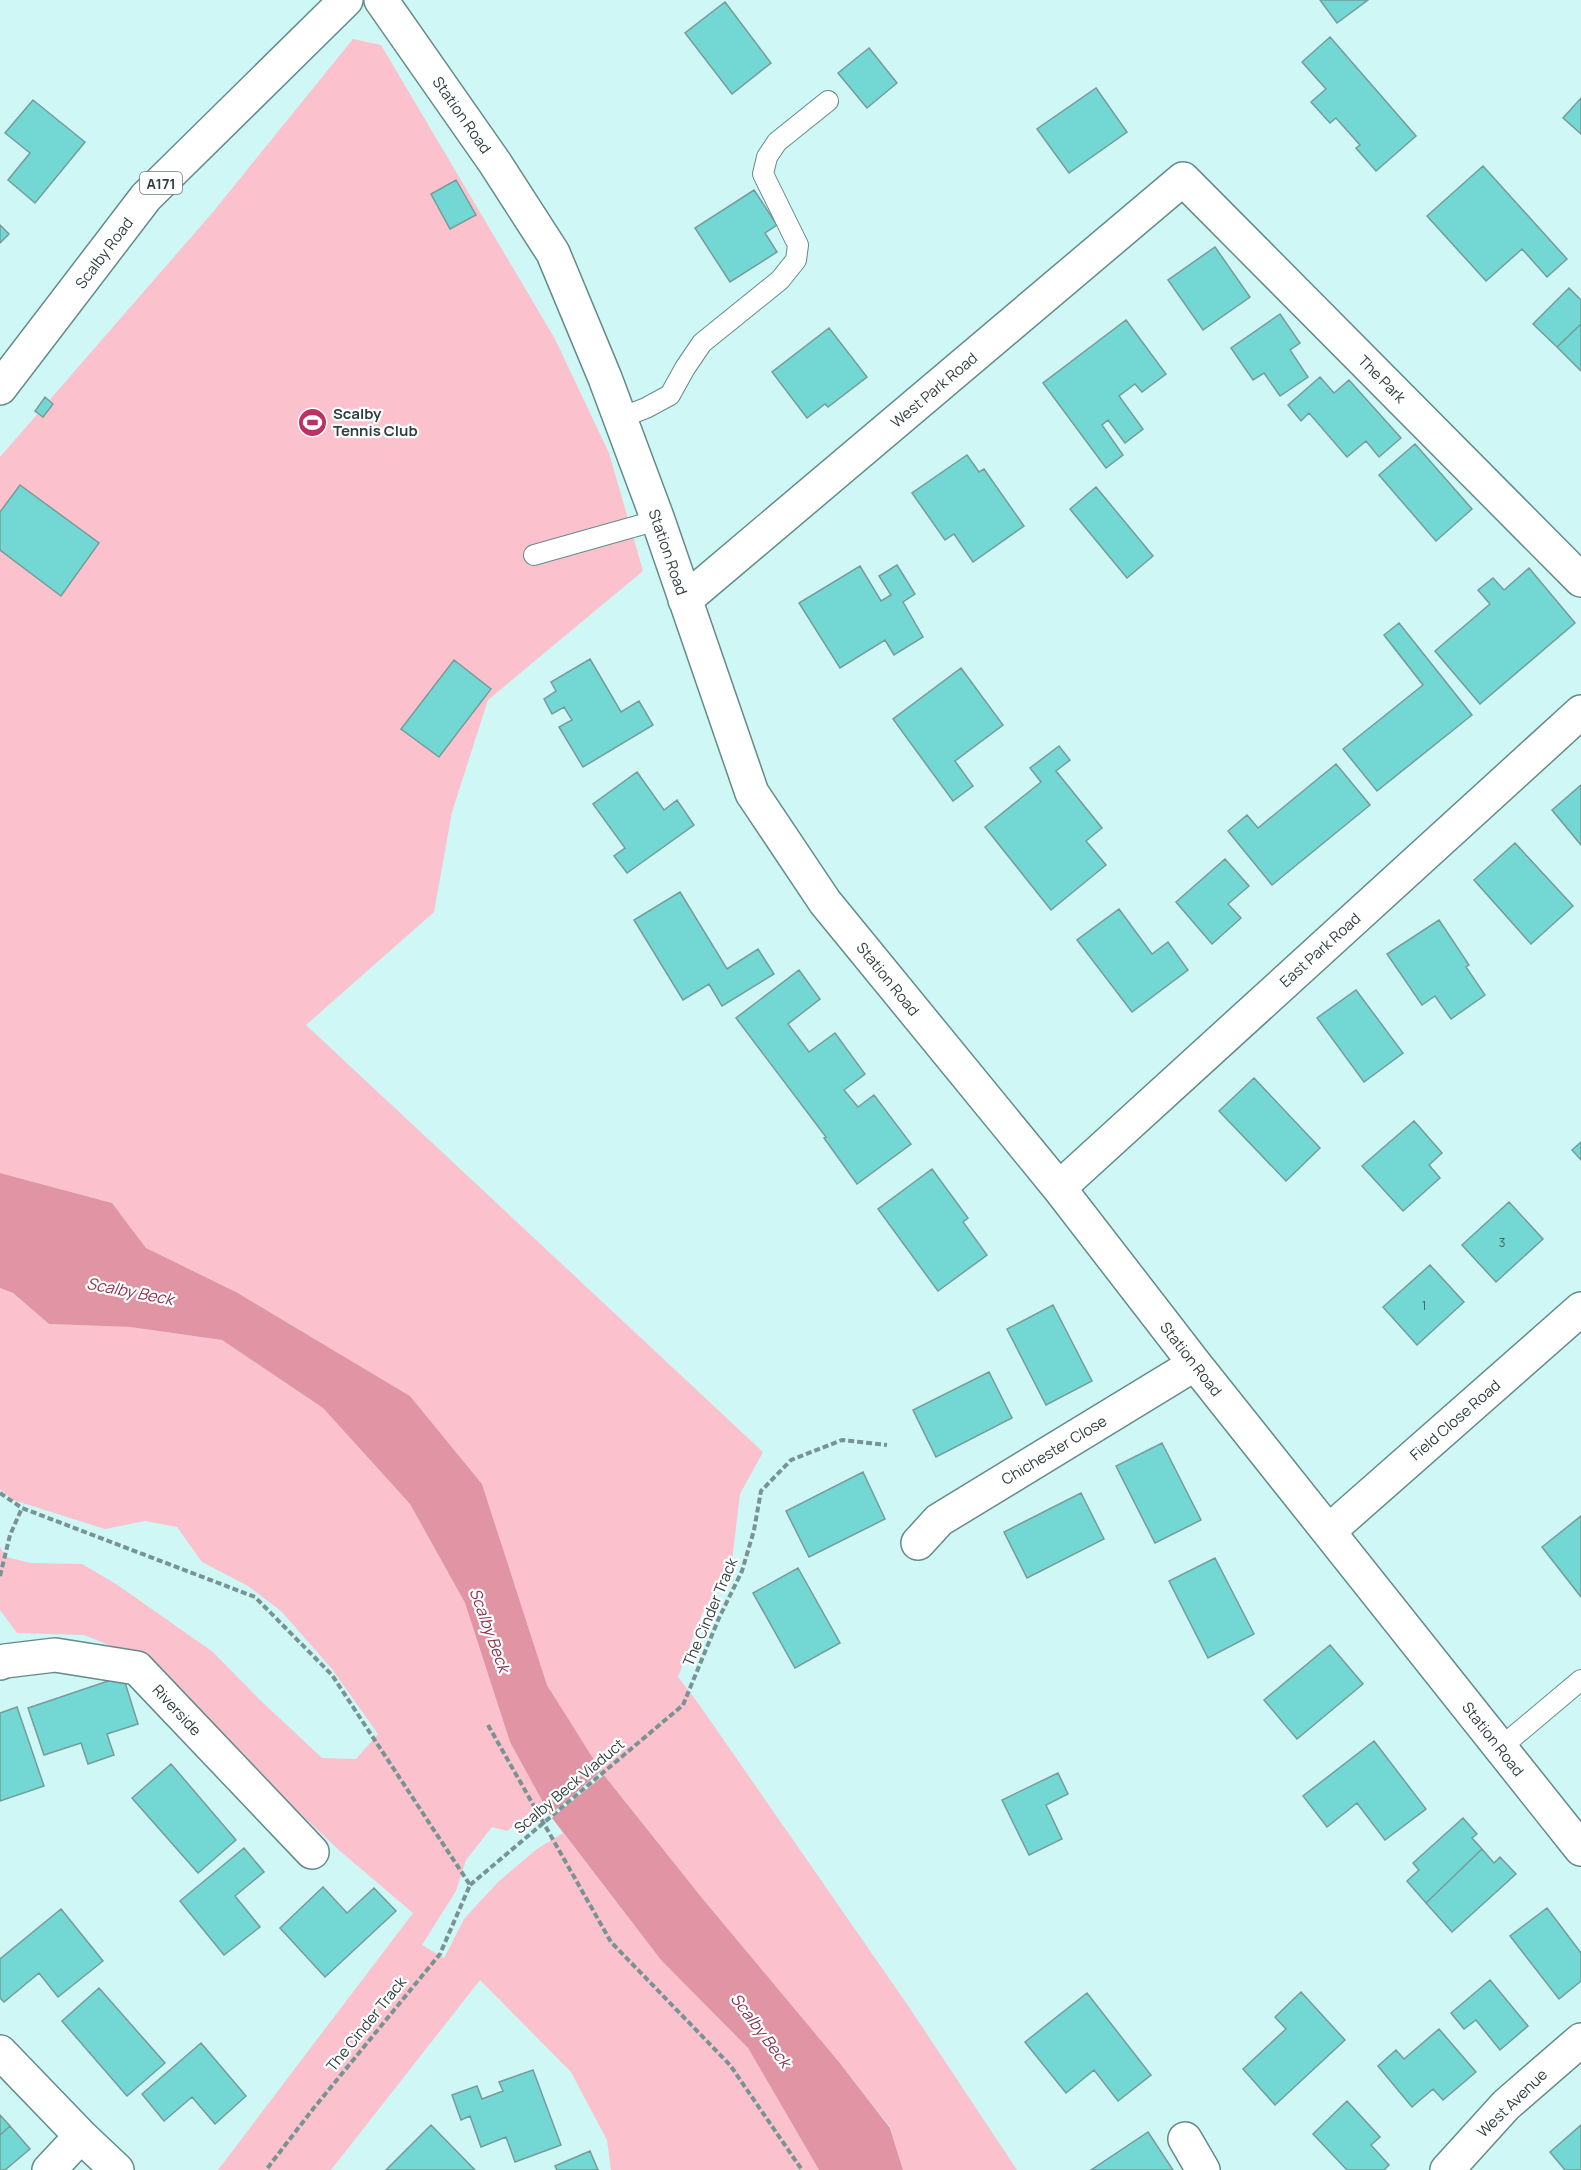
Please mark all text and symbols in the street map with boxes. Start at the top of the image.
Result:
street label: Station Road [428,72,496,158]
road number: A171 [140,172,182,194]
street label: Scalby Road [70,213,138,293]
street label: West Park Road [886,347,982,433]
street label: The Park [1354,351,1411,408]
place label: Scalby Tennis Club [333,403,418,441]
sports icon: Scalby Tennis Club [296,406,328,438]
street label: Station Road [644,506,692,598]
street label: East Park Road [1275,908,1365,992]
street label: Station Road [852,938,924,1020]
house number: 3 [1499,1234,1505,1251]
water label: Scalby Beck [85,1272,177,1311]
house number: 1 [1422,1297,1426,1314]
street label: Station Road [1155,1317,1227,1401]
street label: Field Close Road [1405,1375,1505,1465]
street label: Chichester Close [997,1410,1111,1490]
street label: The Cinder Track [678,1554,743,1670]
water label: Scalby Beck [465,1585,516,1677]
street label: Riverside [148,1680,206,1740]
street label: Station Road [1457,1697,1529,1781]
street label: Scalby Beck Viaduct [509,1734,629,1838]
street label: The Cinder Track [321,1972,411,2076]
water label: Scalby Beck [726,1988,797,2073]
street label: West Avenue [1472,2064,1552,2142]

